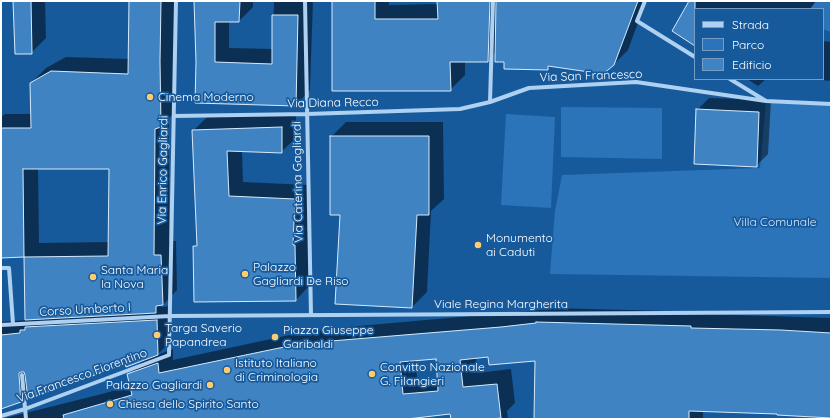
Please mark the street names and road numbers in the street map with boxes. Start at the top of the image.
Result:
street label: Via San Francesco [539,67,643,85]
street label: Via Diana Recco [287,95,379,111]
street label: Via Enrico Gagliardi [155,115,171,225]
street label: Via Caterina Gagliardi [290,121,306,243]
street label: Viale Regina Margherita [434,297,568,311]
street label: Corso Umberto I [39,300,131,320]
street label: Via Francesco Fiorentino [15,346,149,406]

